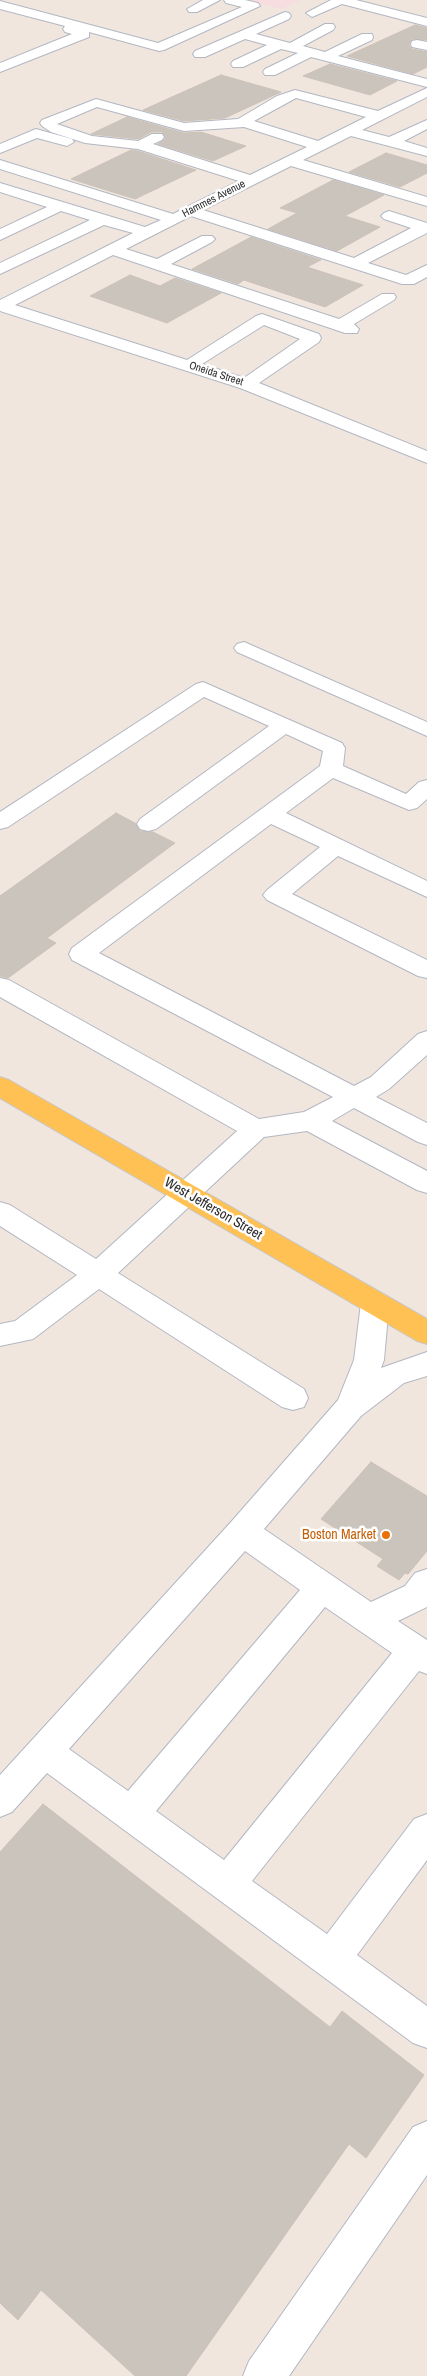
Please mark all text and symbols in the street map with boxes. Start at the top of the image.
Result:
street label: Hammes Avenue [180,177,248,221]
street label: Oneida Street [187,359,245,389]
street label: West Jefferson Street [161,1174,265,1244]
place label: Boston Market [302,1527,376,1543]
marker: Boston Market [380,1529,392,1541]

